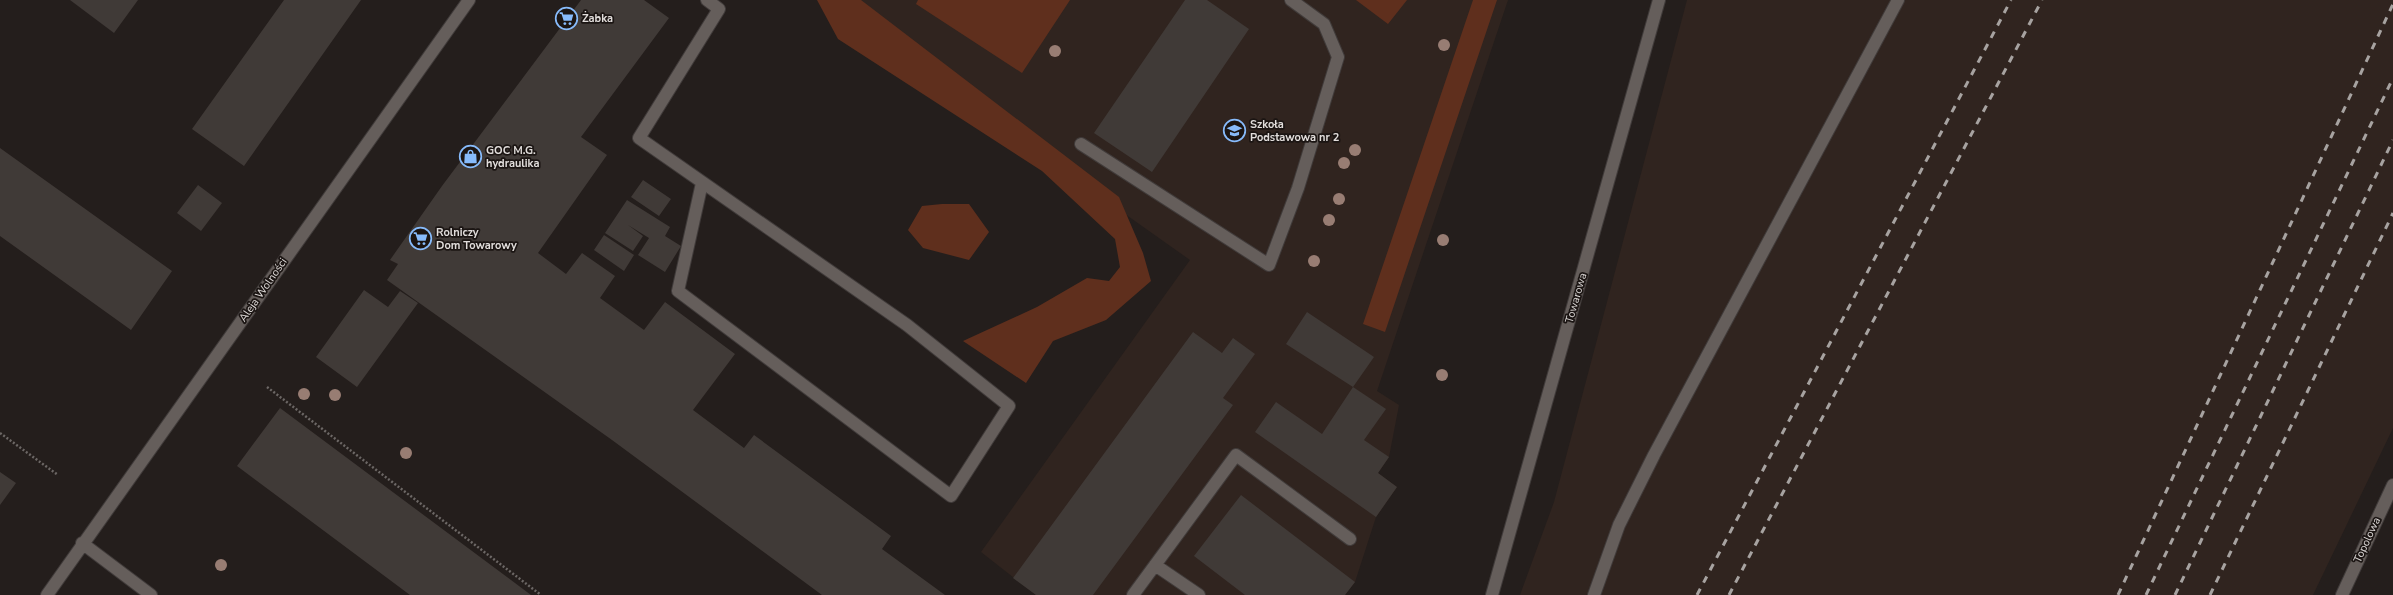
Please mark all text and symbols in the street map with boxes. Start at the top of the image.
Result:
supermarket icon: Żabka [554,5,580,31]
place label: Żabka [582,10,613,26]
school or university icon: Szkoła Podstawowa nr 2 [1222,117,1248,143]
place label: Szkoła Podstawowa nr 2 [1250,117,1340,145]
shop icon: GOC M.G. hydraulika [458,143,484,169]
place label: GOC M.G. hydraulika [486,143,539,171]
supermarket icon: Rolniczy Dom Towarowy [407,225,433,251]
place label: Rolniczy Dom Towarowy [436,225,517,253]
street label: Aleja Wolności [235,255,291,325]
street label: Towarowa [1562,271,1590,325]
street label: Topolowa [2350,515,2384,565]

